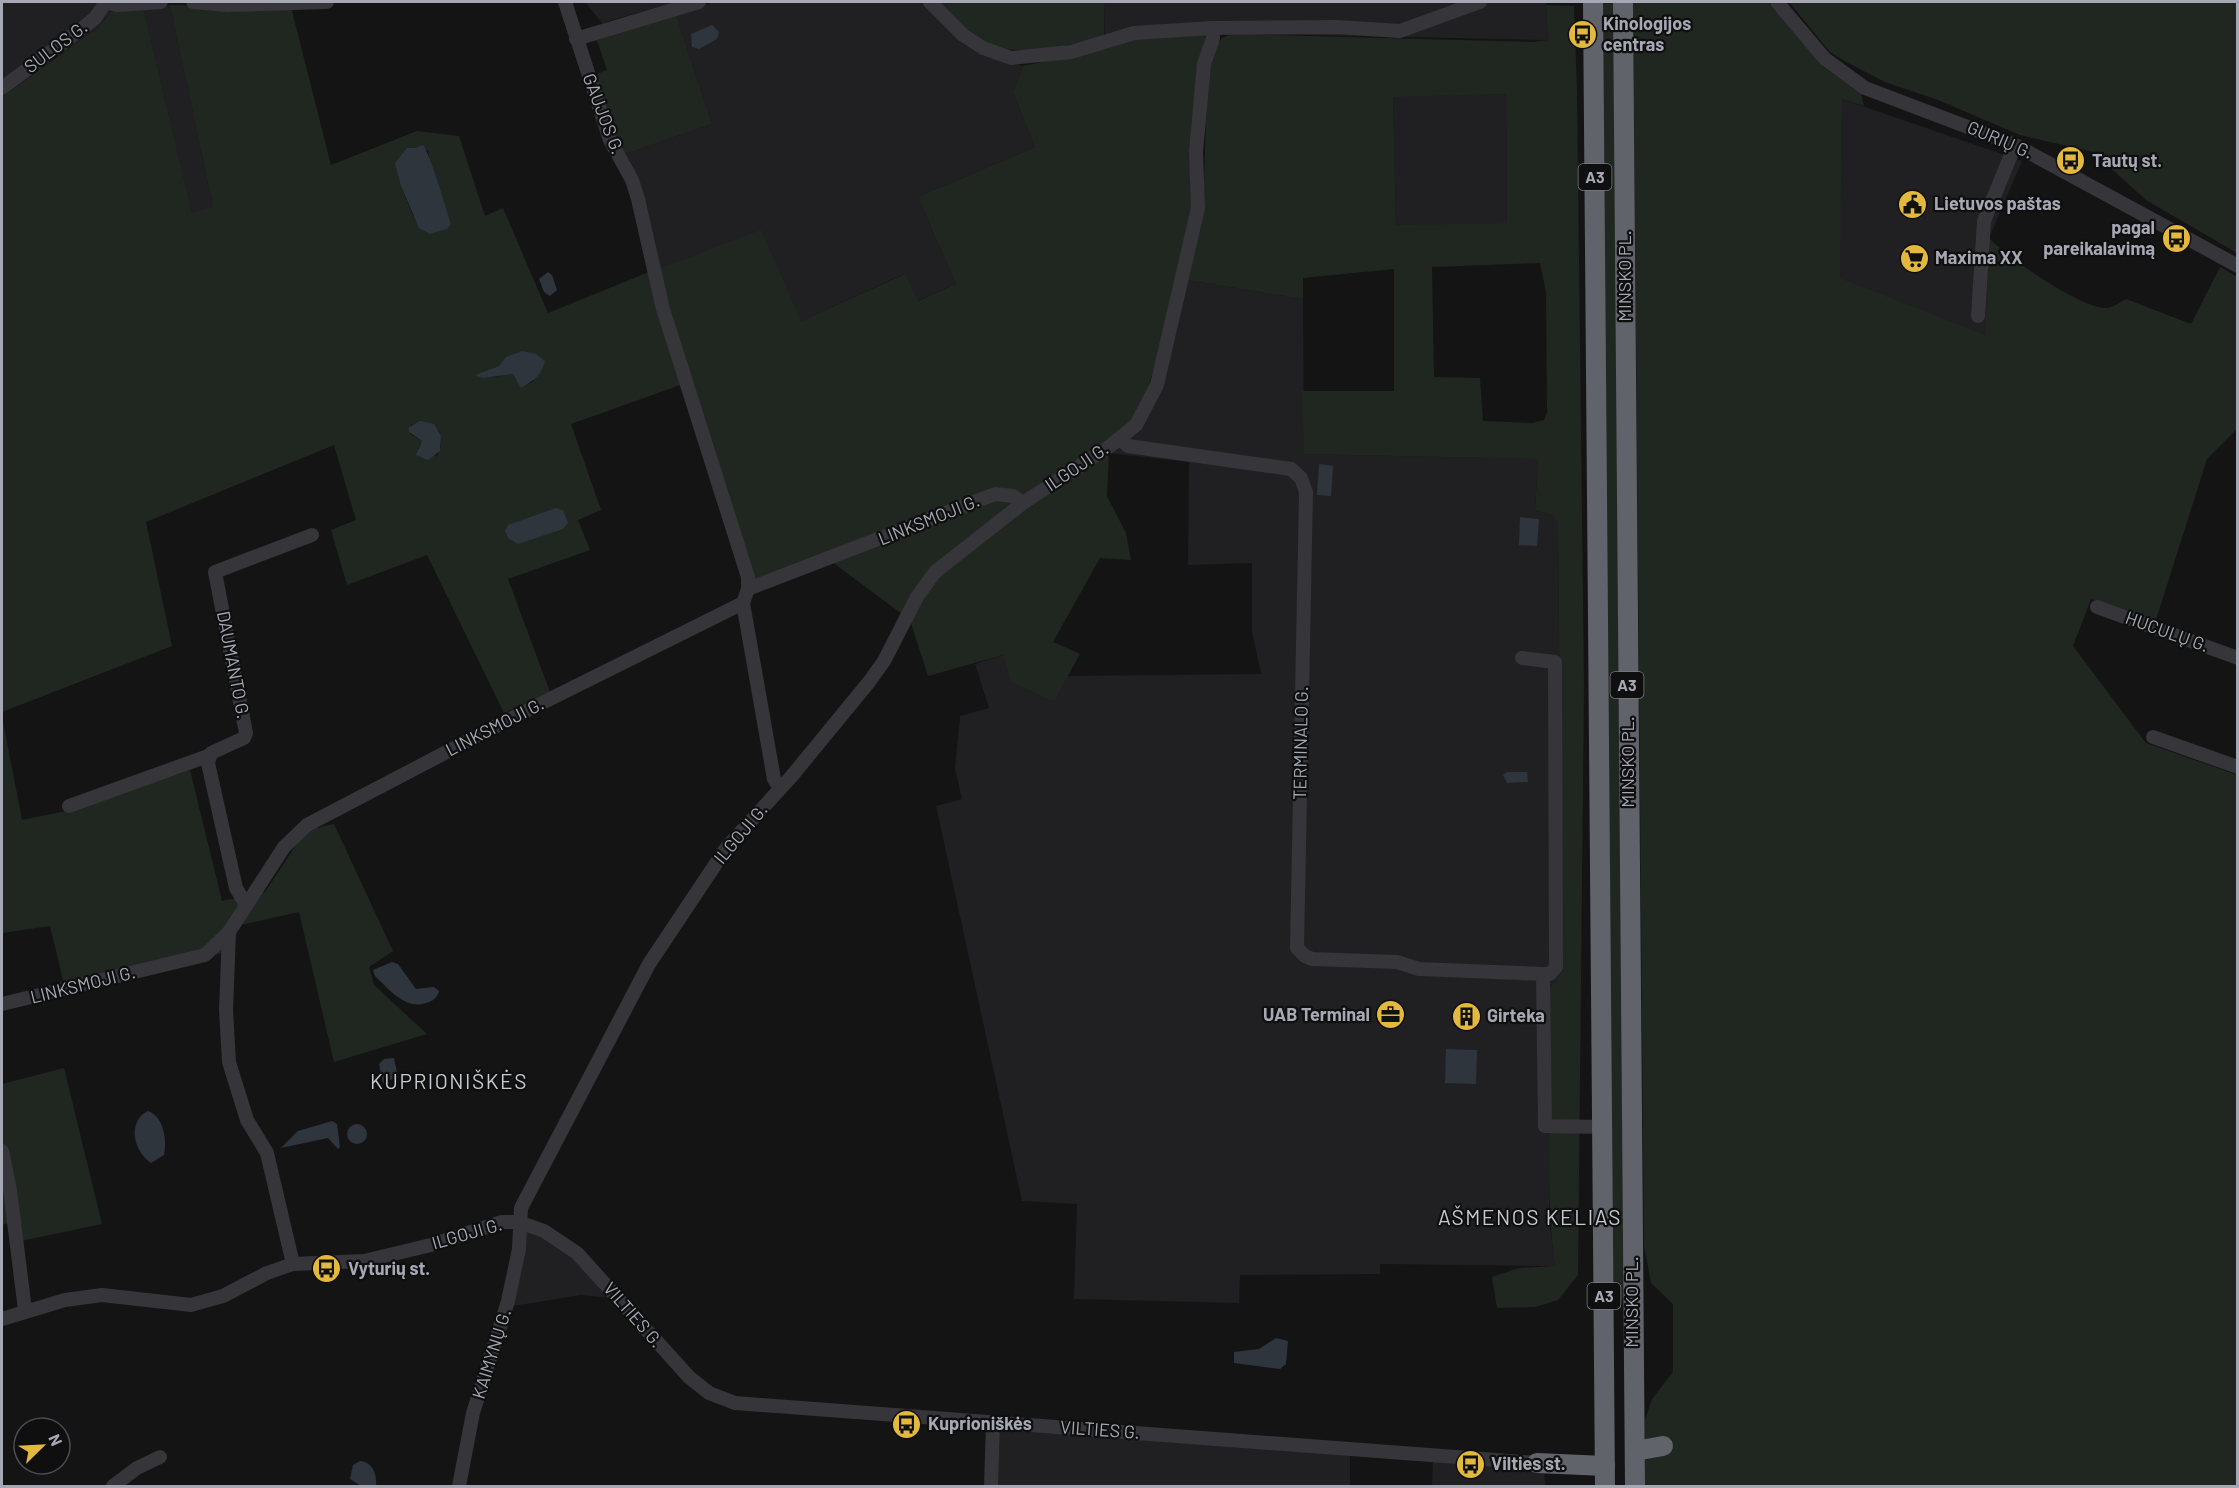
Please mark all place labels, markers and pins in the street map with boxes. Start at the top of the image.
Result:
place label: Kinologijos centras [1603,12,1691,55]
bus stop icon: Kinologijos centras [1566,18,1598,50]
bus stop icon: Tautų st. [2055,145,2087,177]
place label: Tautų st. [2092,149,2162,171]
public building icon: Lietuvos paštas [1897,188,1929,220]
place label: Lietuvos paštas [1934,192,2061,214]
place label: pagal pareikalavimą [2043,216,2155,259]
bus stop icon: pagal pareikalavimą [2160,222,2192,254]
supermarket icon: Maxima XX [1898,242,1930,274]
place label: Maxima XX [1935,246,2023,268]
office icon: UAB Terminal [1375,999,1407,1031]
building icon: Girteka [1450,1000,1482,1032]
place label: UAB Terminal [1263,1003,1370,1025]
place label: Girteka [1487,1004,1545,1026]
bus stop icon: Vyturių st. [311,1253,343,1285]
place label: Vyturių st. [348,1257,430,1279]
bus stop icon: Kuprioniškės [891,1408,923,1440]
place label: Kuprioniškės [928,1412,1032,1434]
bus stop icon: Vilties st. [1454,1448,1486,1480]
place label: Vilties st. [1491,1452,1566,1474]

